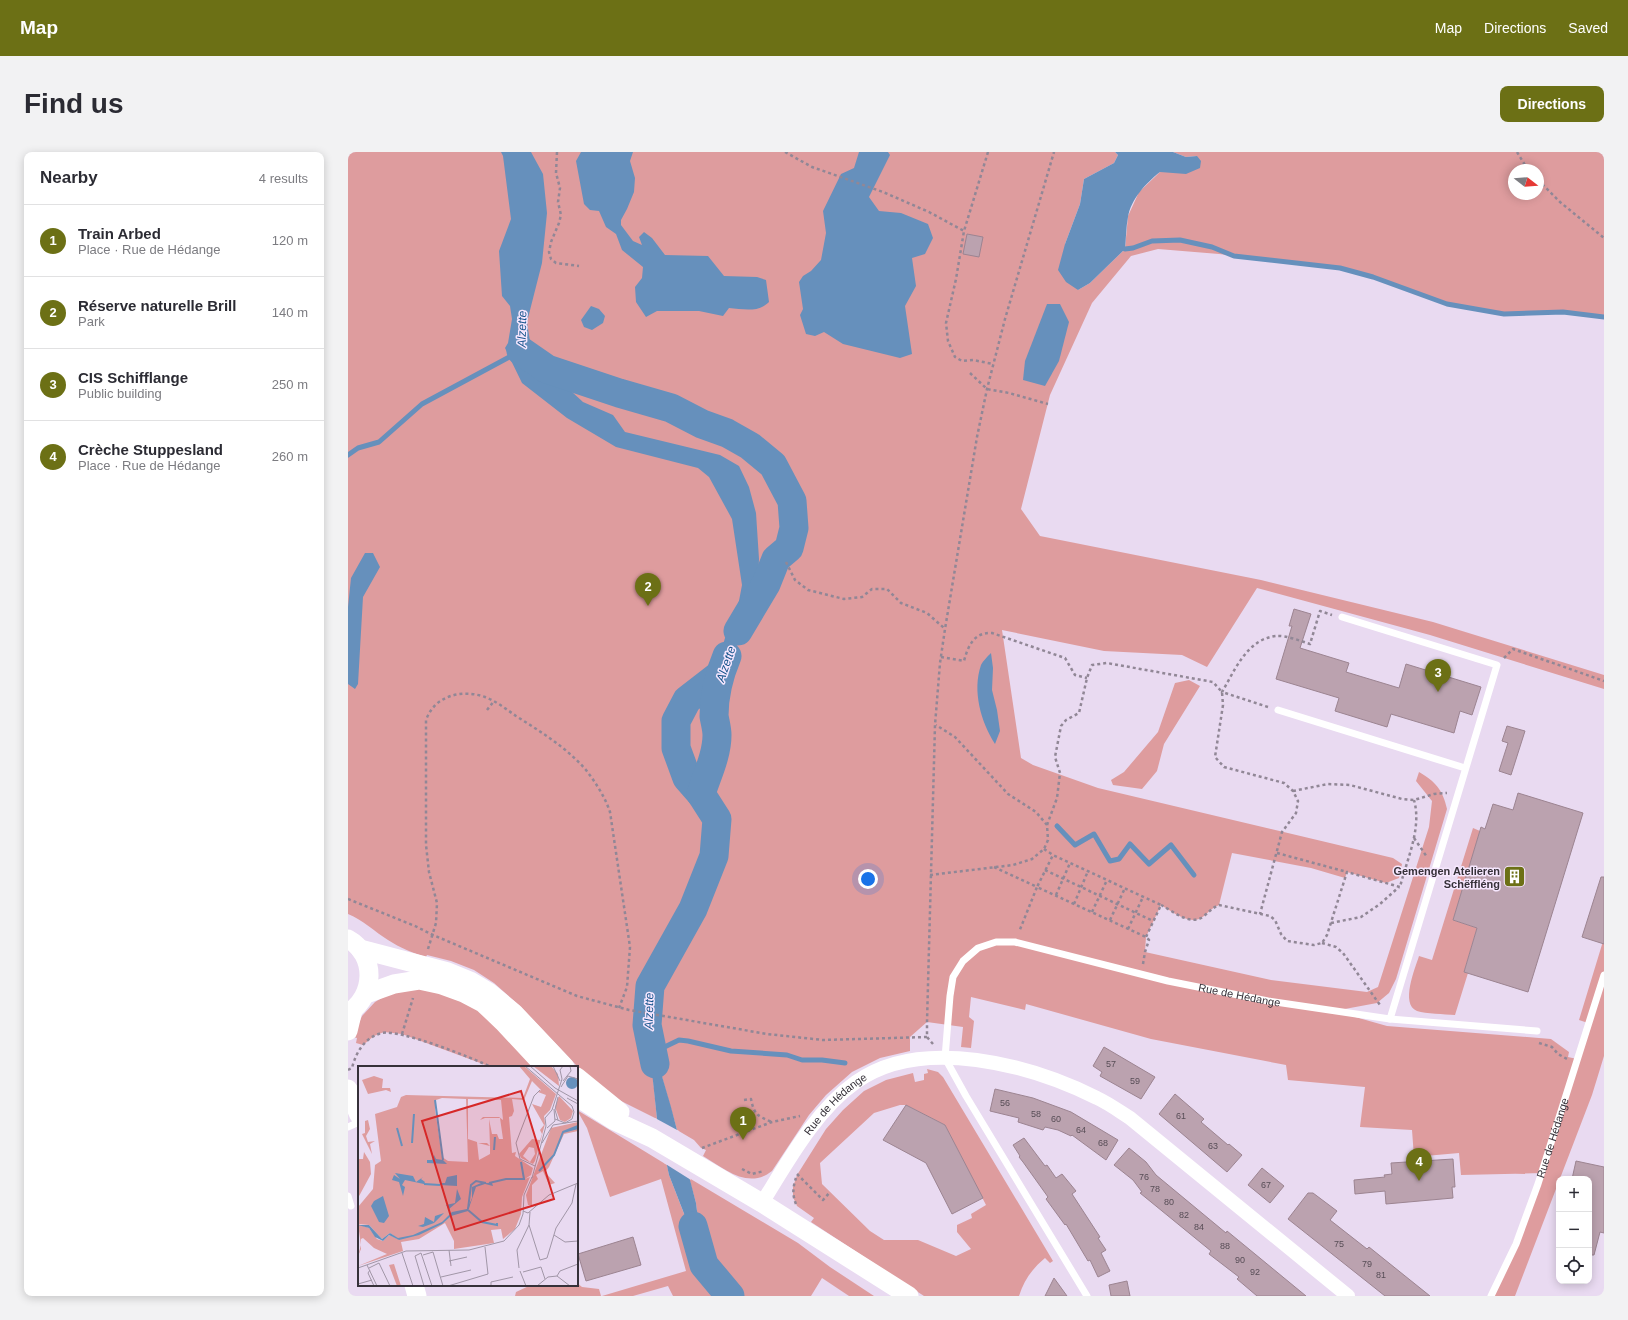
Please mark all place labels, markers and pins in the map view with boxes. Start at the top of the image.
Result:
pin: 2 [635,573,661,606]
pin: 3 [1425,659,1451,692]
building icon: Gemengen Atelieren Schëffléng [1502,864,1528,890]
place label: Gemengen Atelieren Schëffléng [1393,865,1500,890]
pin: 1 [730,1107,756,1140]
pin: 4 [1406,1148,1432,1181]

